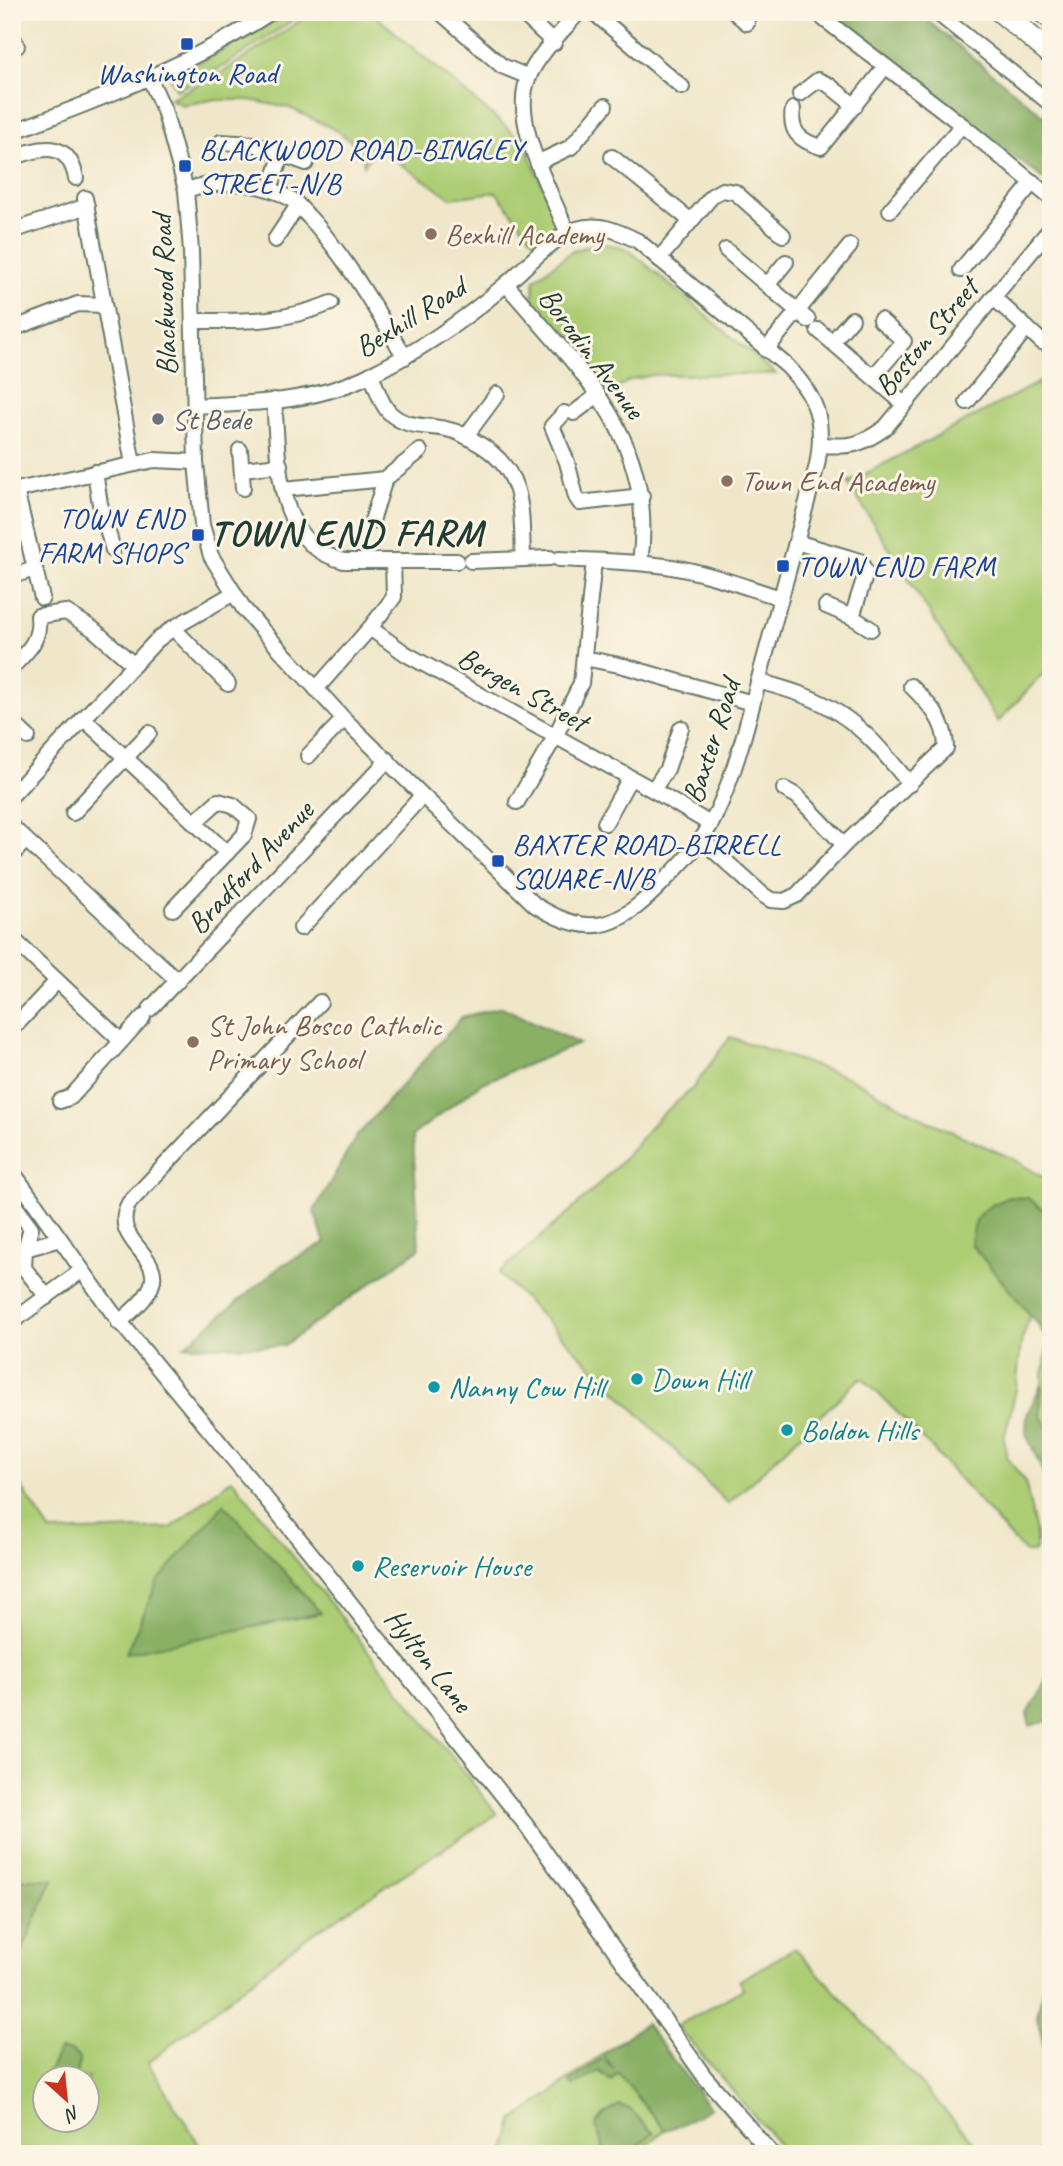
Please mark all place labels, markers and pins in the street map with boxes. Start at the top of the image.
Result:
marker: Washington Road [179,36,195,52]
place label: Washington Road [97,54,281,92]
place label: BLACKWOOD ROAD-BINGLEY STREET-N/B [199,130,528,202]
marker: BLACKWOOD ROAD-BINGLEY STREET-N/B [177,158,193,174]
place label: Bexhill Academy [445,215,605,253]
marker: Bexhill Academy [423,226,439,242]
place label: St Bede [172,400,253,438]
marker: St Bede [150,411,166,427]
place label: Town End Academy [741,462,936,500]
marker: Town End Academy [719,473,735,489]
place label: TOWN END FARM SHOPS [38,499,189,571]
marker: TOWN END FARM SHOPS [190,527,206,543]
place label: TOWN END FARM [797,547,997,585]
marker: TOWN END FARM [775,558,791,574]
place label: BAXTER ROAD-BIRRELL SQUARE-N/B [512,825,781,897]
marker: BAXTER ROAD-BIRRELL SQUARE-N/B [490,853,506,869]
place label: St John Bosco Catholic Primary School [207,1006,442,1078]
marker: St John Bosco Catholic Primary School [185,1034,201,1050]
place label: Down Hill [651,1360,753,1398]
place label: Nanny Cow Hill [448,1368,609,1406]
marker: Down Hill [629,1371,645,1387]
marker: Nanny Cow Hill [426,1379,442,1395]
place label: Boldon Hills [801,1411,921,1449]
marker: Boldon Hills [779,1422,795,1438]
place label: Reservoir House [372,1547,533,1585]
marker: Reservoir House [350,1558,366,1574]

